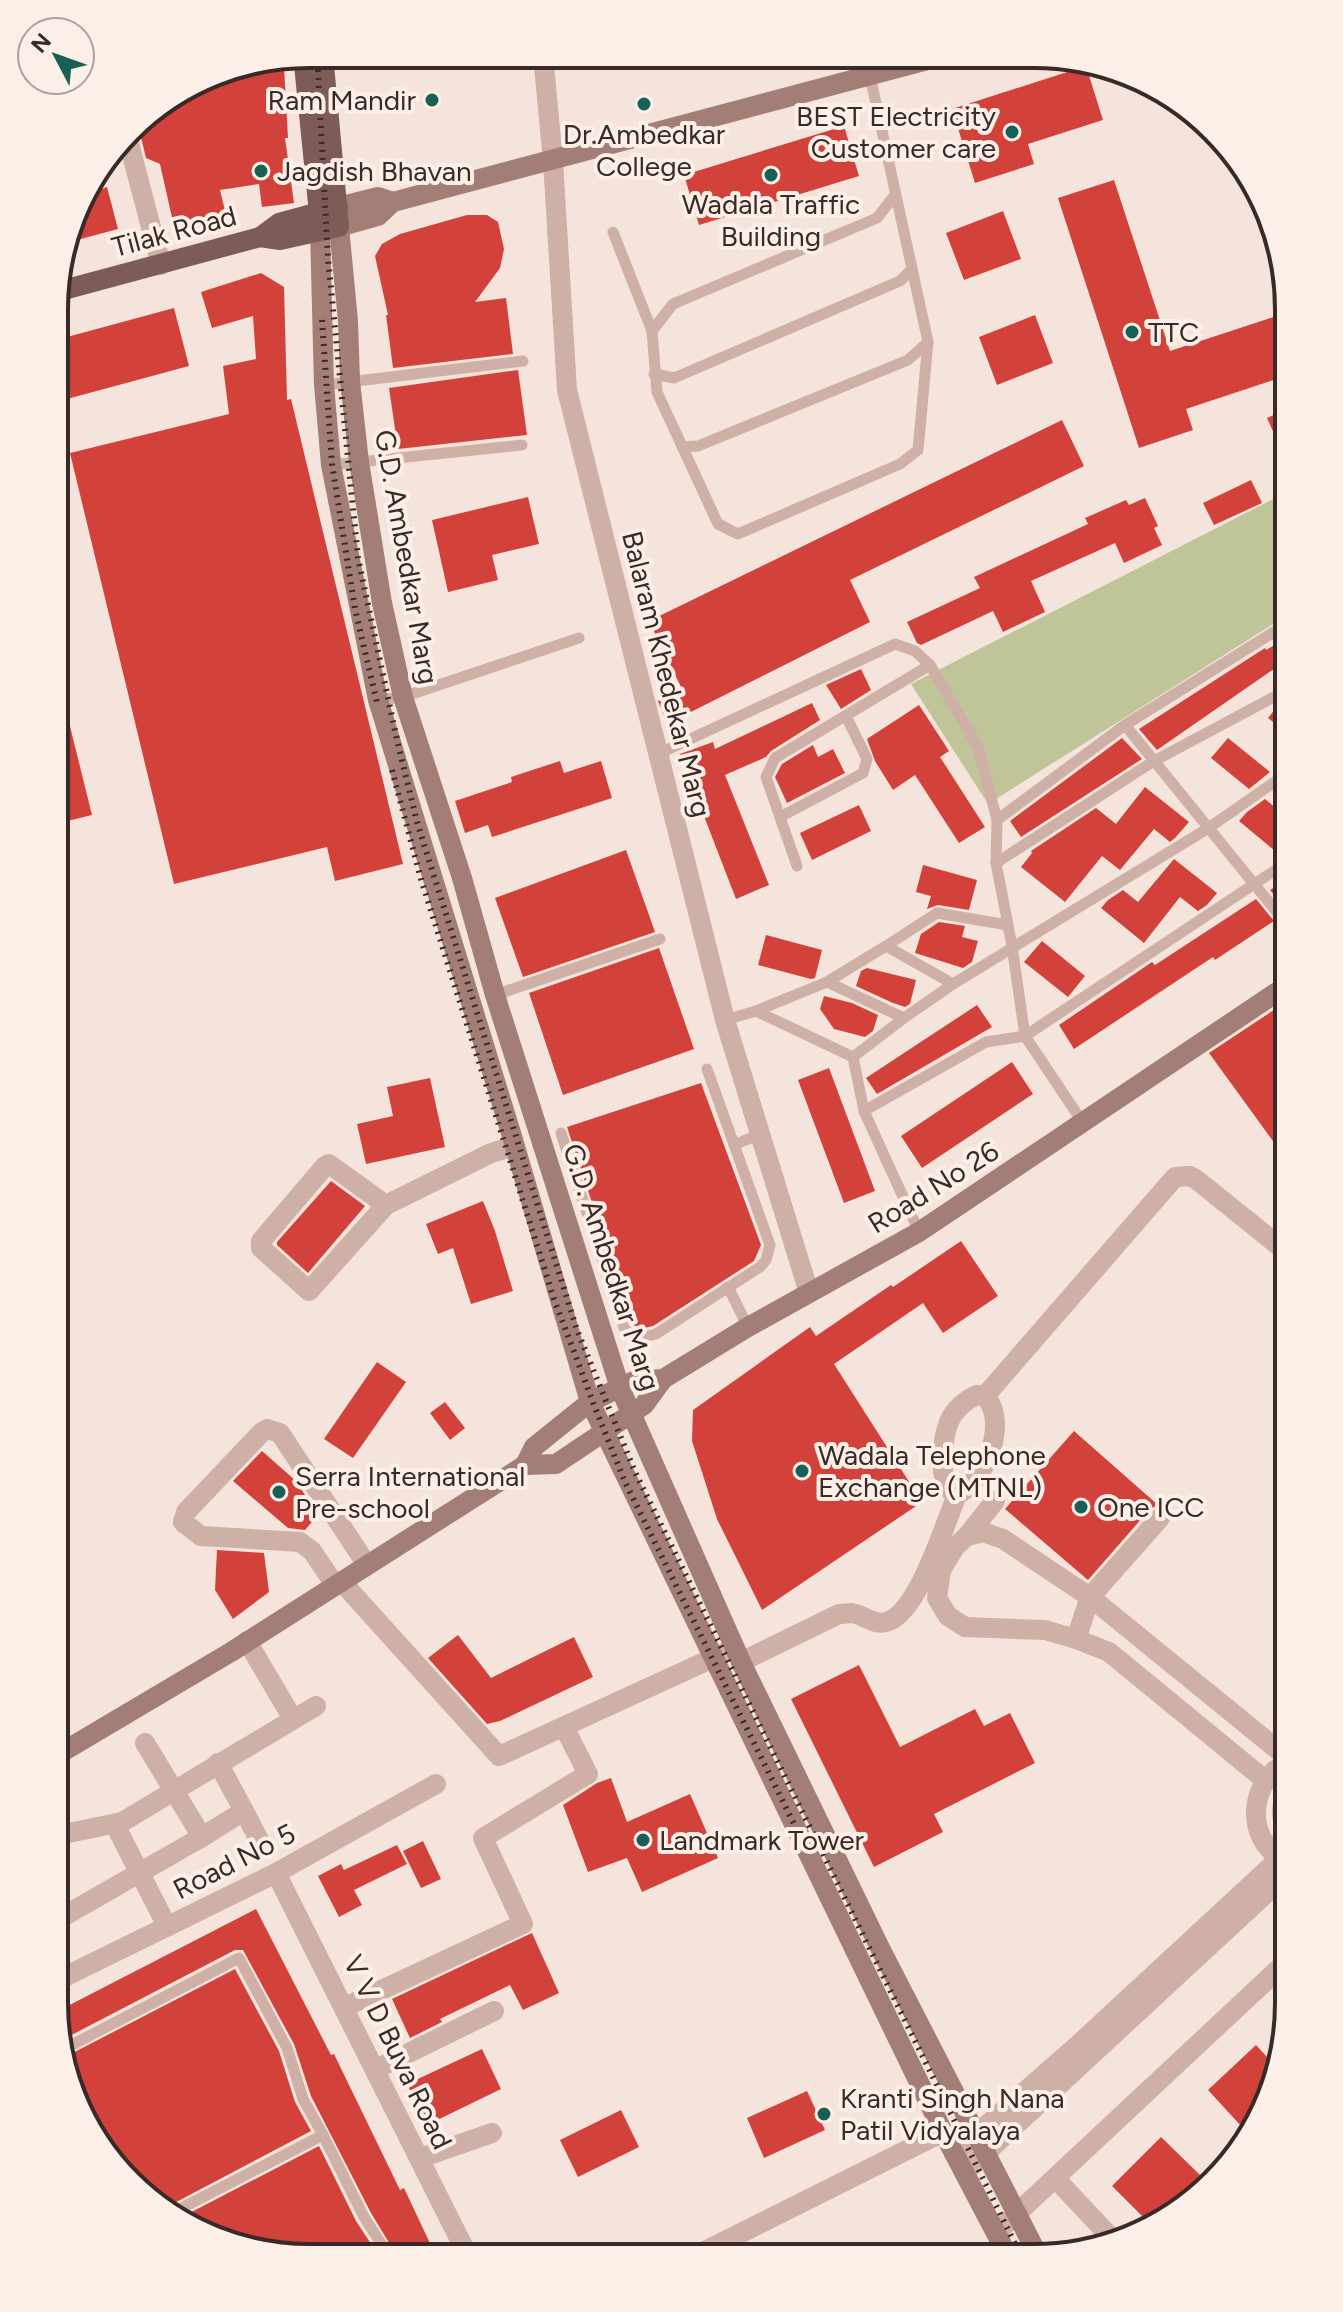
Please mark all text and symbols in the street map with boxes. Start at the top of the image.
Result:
north arrow [16,16,96,96]
text: N [26,28,57,58]
place label: Ram Mandir [267,83,417,117]
marker: Ram Mandir [423,91,441,109]
marker: Dr.Ambedkar College [635,95,653,113]
place label: BEST Electricity Customer care [796,99,996,165]
place label: Dr.Ambedkar College [563,117,726,183]
marker: BEST Electricity Customer care [1003,123,1021,141]
place label: Jagdish Bhavan [277,154,472,188]
marker: Jagdish Bhavan [252,162,270,180]
marker: Wadala Traffic Building [762,166,780,184]
place label: Wadala Traffic Building [682,187,860,253]
street label: Tilak Road [108,198,240,264]
place label: TTC [1148,315,1199,349]
marker: TTC [1123,323,1141,341]
street label: G.D. Ambedkar Marg [368,427,446,687]
street label: Balaram Khedekar Marg [615,527,719,821]
street label: Road No 26 [861,1133,1005,1241]
street label: G.D. Ambedkar Marg [556,1139,668,1395]
place label: Wadala Telephone Exchange (MTNL) [818,1438,1046,1504]
place label: Serra International Pre-school [295,1459,525,1525]
marker: Wadala Telephone Exchange (MTNL) [793,1462,811,1480]
marker: Serra International Pre-school [270,1483,288,1501]
place label: One ICC [1097,1490,1205,1524]
marker: One ICC [1072,1498,1090,1516]
street label: Road No 5 [167,1816,301,1906]
place label: Landmark Tower [659,1823,864,1857]
marker: Landmark Tower [634,1831,652,1849]
street label: V V D Buva Road [336,1950,460,2154]
place label: Kranti Singh Nana Patil Vidyalaya [840,2081,1065,2147]
marker: Kranti Singh Nana Patil Vidyalaya [815,2105,833,2123]

